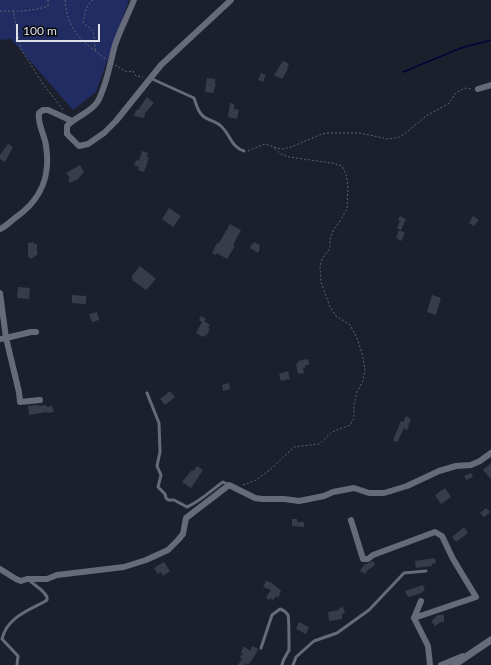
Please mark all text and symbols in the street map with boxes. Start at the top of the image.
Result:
scale bar [18,16,102,42]
text: 100 m [23,23,57,38]

